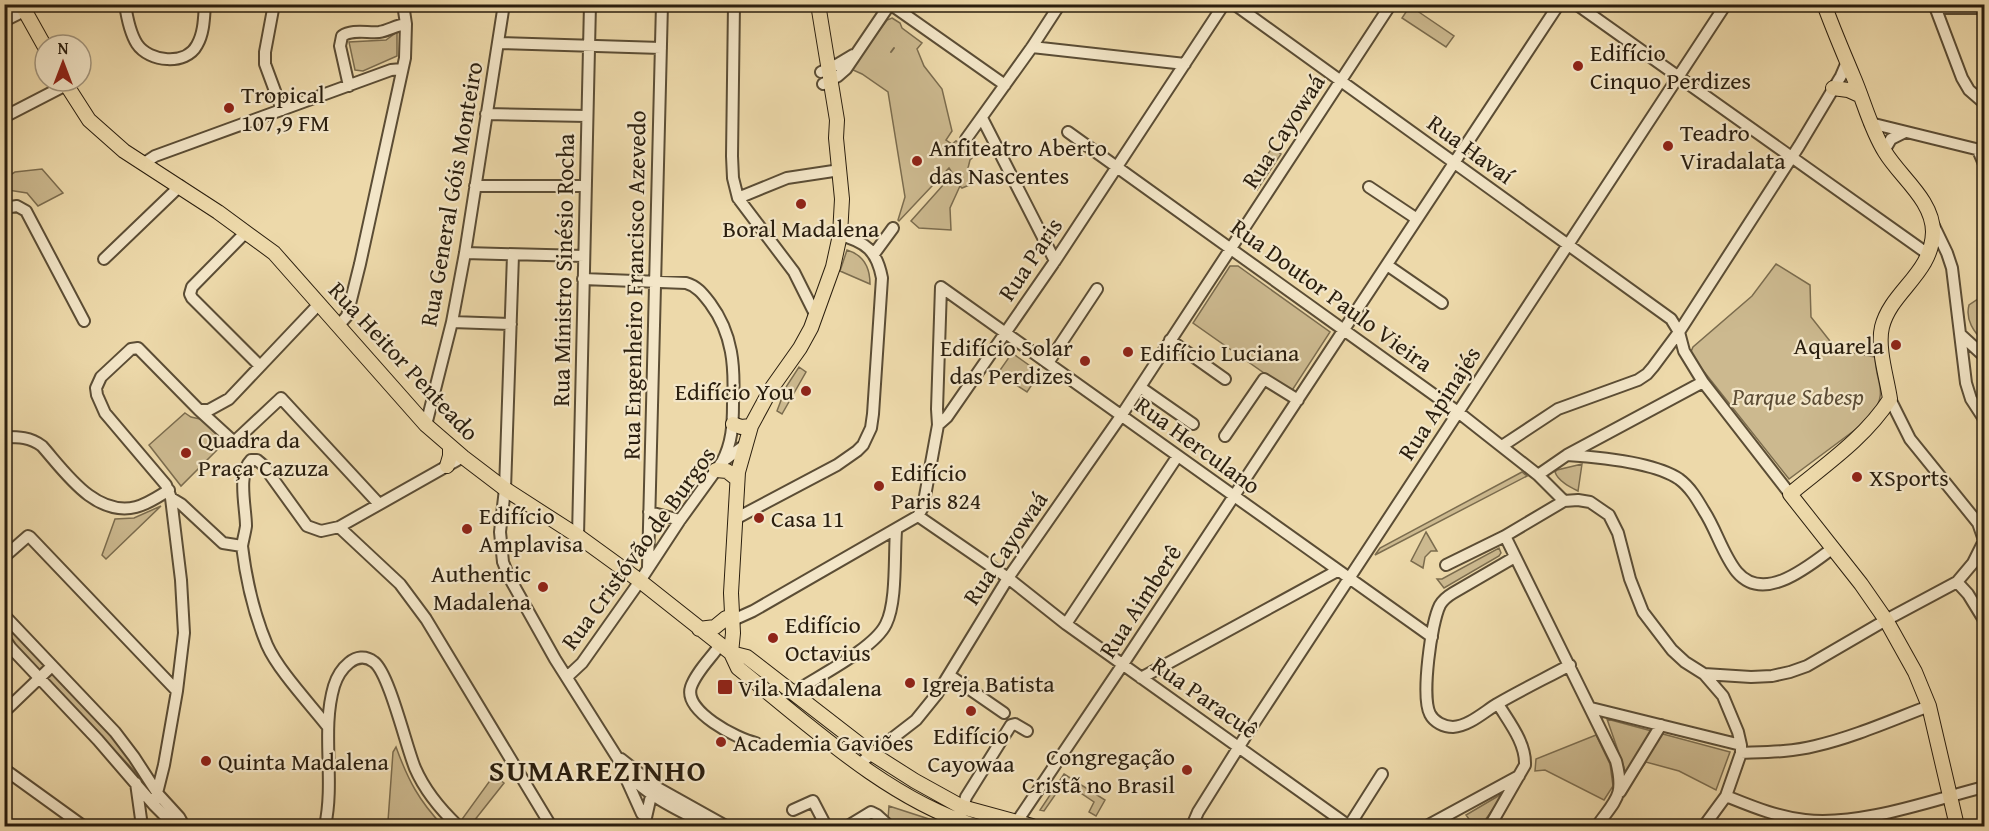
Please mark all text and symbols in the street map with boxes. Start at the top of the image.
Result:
north arrow [33,33,93,93]
place label: Edifício Cinquo Perdizes [1590,35,1751,98]
text: N [58,36,69,60]
street label: Rua General Góis Monteiro [410,59,492,329]
marker: Edifício Cinquo Perdizes [1571,59,1585,73]
street label: Rua Cayowaá [1233,66,1334,195]
place label: Tropical 107,9 FM [241,77,330,140]
marker: Tropical 107,9 FM [222,101,236,115]
street label: Rua Havaí [1420,105,1523,193]
street label: Rua Engenheiro Francisco Azevedo [613,110,655,460]
place label: Teadro Viradalata [1680,115,1786,178]
place label: Anfiteatro Aberto das Nascentes [929,130,1107,193]
street label: Rua Ministro Sinésio Rocha [543,132,583,407]
marker: Teadro Viradalata [1661,139,1675,153]
marker: Anfiteatro Aberto das Nascentes [910,154,924,168]
marker: Boral Madalena [794,197,808,211]
street label: Rua Paris [989,210,1071,308]
street label: Rua Doutor Paulo Vieira [1224,210,1441,381]
place label: Boral Madalena [723,211,880,246]
street label: Rua Heitor Penteado [321,273,487,449]
place label: Aquarela [1794,328,1885,363]
place label: Edifício Solar das Perdizes [940,330,1073,393]
place label: Edifício Luciana [1140,335,1300,370]
marker: Aquarela [1889,338,1903,352]
street label: Rua Apinajés [1389,339,1489,467]
marker: Edifício Luciana [1121,345,1135,359]
marker: Edifício Solar das Perdizes [1078,354,1092,368]
place label: Edifício You [675,374,794,409]
park label: Parque Sabesp [1731,379,1864,414]
marker: Edifício You [799,384,813,398]
street label: Rua Herculano [1128,387,1268,503]
place label: Quadra da Praça Cazuza [198,422,330,485]
street label: Rua Cristóvão de Burgos [552,439,724,657]
marker: Quadra da Praça Cazuza [179,446,193,460]
place label: Edifício Paris 824 [891,455,981,518]
place label: XSports [1869,460,1949,495]
marker: XSports [1850,470,1864,484]
marker: Edifício Paris 824 [872,479,886,493]
street label: Rua Cayowaá [954,484,1056,612]
place label: Edifício Amplavisa [479,498,584,561]
place label: Casa 11 [771,501,845,536]
marker: Casa 11 [752,511,766,525]
marker: Edifício Amplavisa [460,522,474,536]
street label: Rua Aimberê [1090,537,1190,665]
place label: Authentic Madalena [431,556,532,619]
marker: Authentic Madalena [536,580,550,594]
place label: Edifício Octavius [785,607,871,670]
marker: Edifício Octavius [766,631,780,645]
street label: Rua Paracuê [1144,647,1266,747]
place label: Igreja Batista [922,666,1055,701]
place label: Vila Madalena [738,670,882,705]
marker: Igreja Batista [903,676,917,690]
marker: Vila Madalena [716,678,734,696]
marker: Edifício Cayowaa [964,704,978,718]
place label: Edifício Cayowaa [927,718,1015,781]
place label: Academia Gaviões [733,725,913,760]
marker: Academia Gaviões [714,735,728,749]
place label: Congregação Cristã no Brasil [1022,739,1175,802]
place label: Quinta Madalena [218,744,390,779]
district label: SUMAREZINHO [489,748,707,792]
marker: Quinta Madalena [199,754,213,768]
marker: Congregação Cristã no Brasil [1180,763,1194,777]

